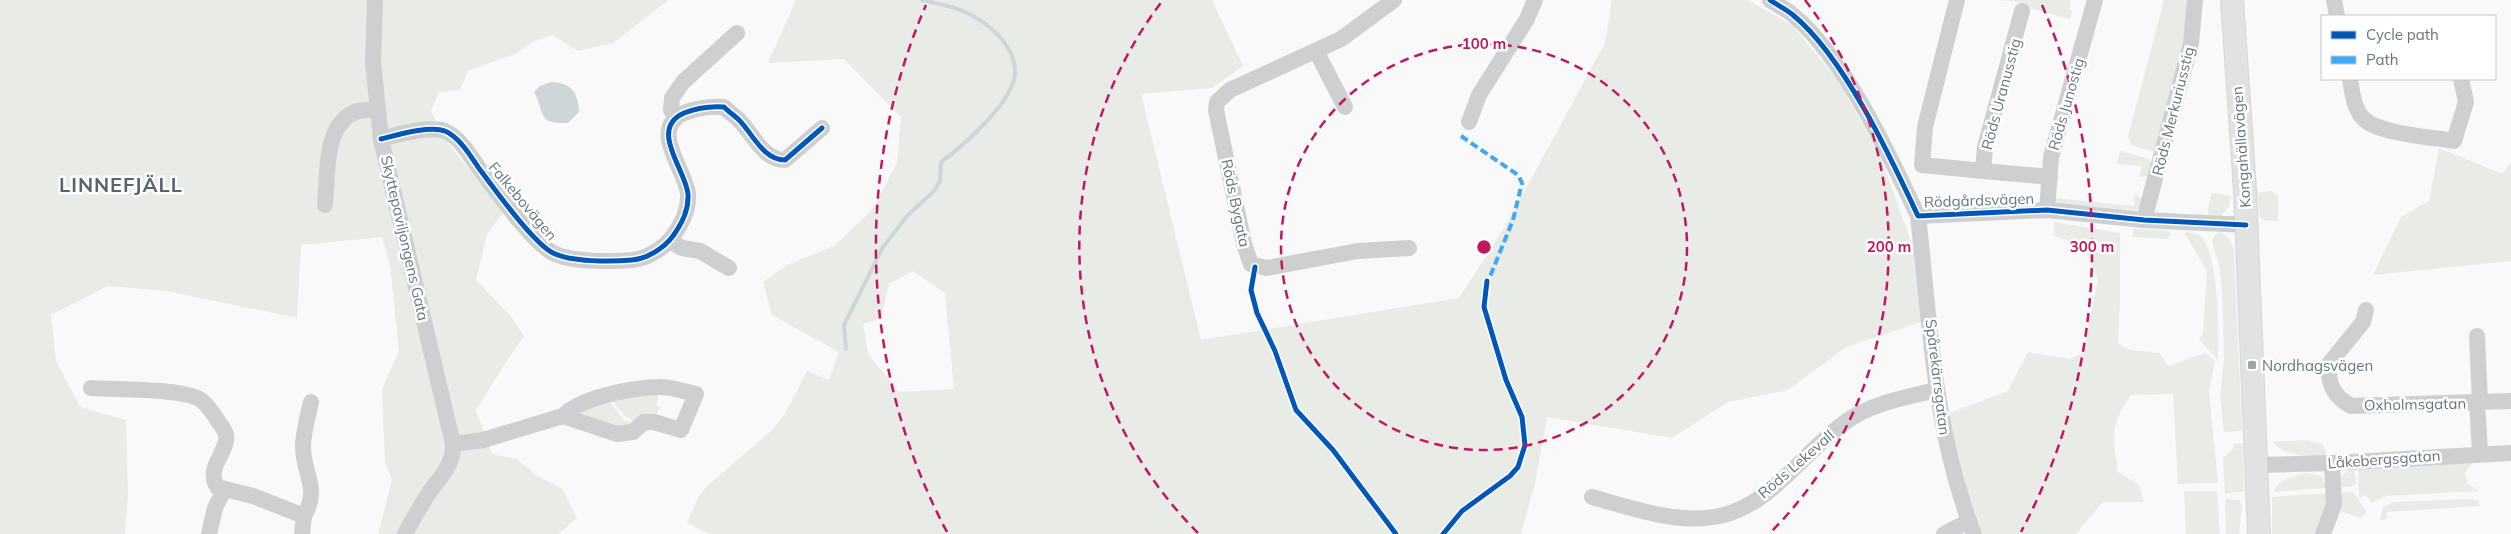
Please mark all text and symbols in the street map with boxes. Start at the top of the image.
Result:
legend [2321,15,2496,80]
text: Cycle path [2366,25,2439,44]
text: 100 m [1462,34,1506,53]
street label: Röds Uranusstig [1977,36,2025,152]
street label: Röds Merkuriusstig [2148,45,2198,177]
text: Path [2366,50,2398,69]
street label: Röds Junostig [2044,56,2088,152]
street label: Kongahällavägen [2227,86,2255,208]
street label: Skyttepaviljongens Gata [377,154,433,322]
street label: Röds Bygata [1217,157,1255,249]
street label: Falkebovägen [485,158,561,244]
district label: LINNEFJÄLL [59,172,183,197]
street label: Rödgårdsvägen [1923,189,2035,211]
text: 200 m [1867,237,1911,256]
text: 300 m [2070,237,2114,256]
centre of rings [1475,238,1493,256]
street label: Spårekärrsgatan [1921,318,1955,436]
place label: Nordhagsvägen [2262,356,2373,375]
marker: Nordhagsvägen [2246,359,2258,371]
street label: Oxholmsgatan [2364,394,2466,414]
street label: Röds Lekevall [1754,426,1838,502]
street label: Låkebergsgatan [2327,446,2441,472]

